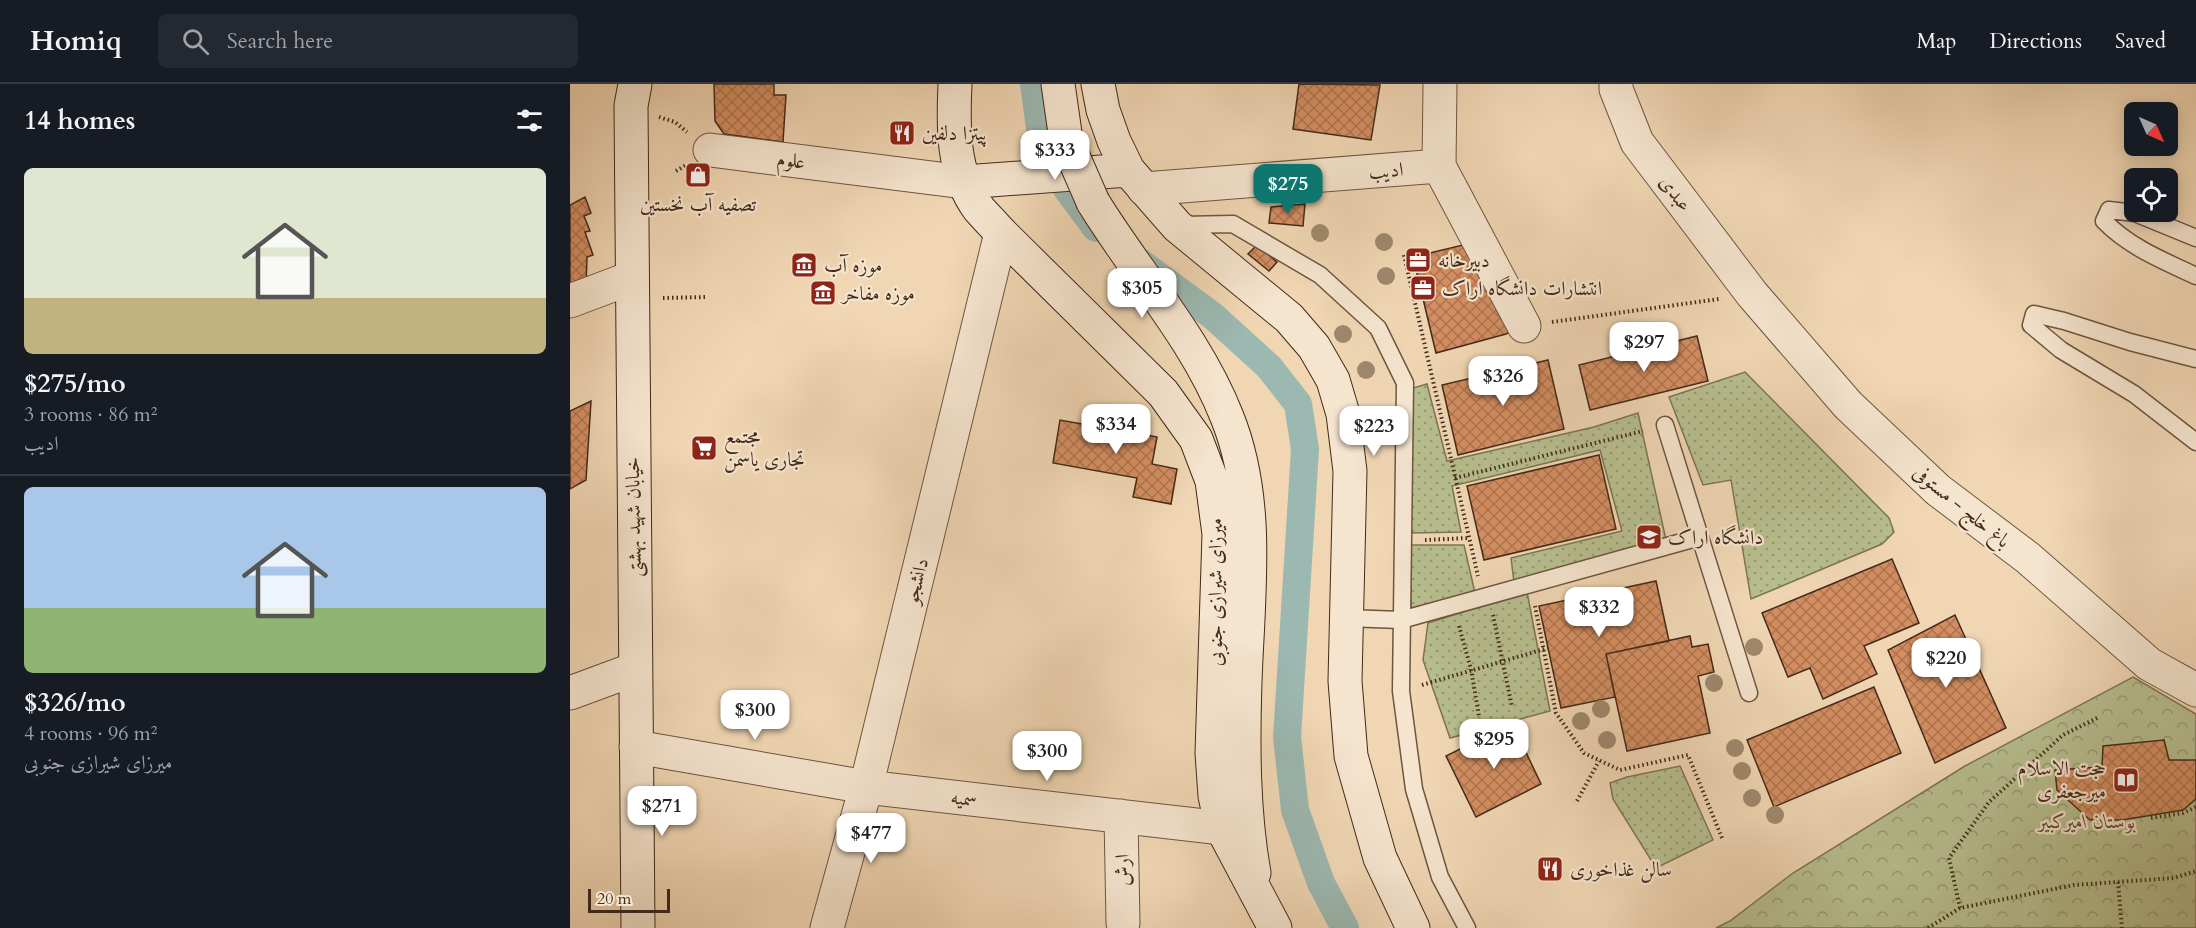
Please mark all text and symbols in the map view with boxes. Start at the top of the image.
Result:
search box [158,14,578,68]
text: Homiq [30,22,122,60]
icon: search [179,25,212,58]
text: Search here [227,26,333,56]
text: Map [1916,27,1956,56]
text: Directions [1989,27,2082,56]
text: Saved [2115,27,2166,56]
north arrow [2124,102,2178,156]
map controls [2124,102,2178,222]
text: 14 homes [24,103,135,138]
icon: filters [513,104,546,137]
restaurant icon: پیتزا دلفین [887,118,917,148]
place label: پیتزا دلفین [922,120,987,147]
pin: $333 [1019,130,1091,181]
text: $333 [1035,136,1075,163]
street label: علوم [775,145,807,180]
street label: ادیب [1368,156,1404,185]
shop icon: تصفیه آب نخستین [683,160,713,190]
pin: $275 [1252,164,1324,215]
button: locate [2124,168,2178,222]
text: $275 [1268,170,1308,197]
street label: عبدی [1653,170,1698,217]
place label: تصفیه آب نخستین [640,191,756,218]
icon: home [231,207,339,315]
office icon: دبیرخانه [1403,245,1433,275]
place label: دبیرخانه [1438,247,1490,274]
museum icon: موزه آب [789,250,819,280]
place label: موزه آب [824,252,882,279]
pin: $305 [1106,268,1178,319]
office icon: انتشارات دانشگاه اراک [1408,273,1438,303]
text: $305 [1122,274,1162,301]
place label: انتشارات دانشگاه اراک [1442,275,1602,302]
museum icon: موزه مفاخر [808,278,838,308]
place label: موزه مفاخر [840,280,915,307]
pin: $297 [1608,322,1680,373]
text: $297 [1624,328,1664,355]
pin: $326 [1467,356,1539,407]
text: $326 [1483,362,1523,389]
text: $275/mo [24,366,126,401]
text: 3 rooms · 86 m² [24,401,157,428]
pin: $334 [1080,404,1152,455]
pin: $223 [1338,406,1410,457]
text: $334 [1096,410,1136,437]
text: $223 [1354,412,1394,439]
place label: مجتمع تجاری یاسمن [724,423,805,473]
text: ادیب [24,430,59,457]
supermarket icon: مجتمع تجاری یاسمن [689,433,719,463]
street label: خیابان شهید بهشتی [619,457,649,577]
street label: باغ خلج - مستوفی [1905,459,2016,557]
street label: میرزای شیرازی جنوبی [1202,518,1230,666]
school or university icon: دانشگاه اراک [1634,522,1664,552]
place label: دانشگاه اراک [1668,524,1763,551]
icon: home [231,526,339,634]
street label: دانشجو [897,555,935,609]
pin: $332 [1563,587,1635,638]
text: $332 [1579,593,1619,620]
pin: $220 [1910,638,1982,689]
text: $220 [1926,644,1966,671]
text: $326/mo [24,685,126,720]
pin: $300 [719,690,791,741]
text: $300 [735,696,775,723]
pin: $295 [1458,719,1530,770]
text: 4 rooms · 96 m² [24,720,157,747]
text: $295 [1474,725,1514,752]
pin: $300 [1011,731,1083,782]
text: $300 [1027,737,1067,764]
text: میرزای شیرازی جنوبی [24,749,172,776]
place label: حجت الاسلام میرجعفری [2017,755,2106,805]
library icon: حجت الاسلام میرجعفری [2111,765,2141,795]
street label: سمیه [949,783,979,814]
pin: $271 [626,786,698,837]
text: $271 [642,792,682,819]
park label: بوستان امیرکبیر [2036,808,2136,835]
pin: $477 [835,813,907,864]
text: $477 [851,819,891,846]
street label: ارش [1109,854,1136,886]
restaurant icon: سالن غذاخوری [1535,854,1565,884]
place label: سالن غذاخوری [1570,856,1672,883]
scale bar [588,886,670,914]
text: 20 m [597,888,631,910]

